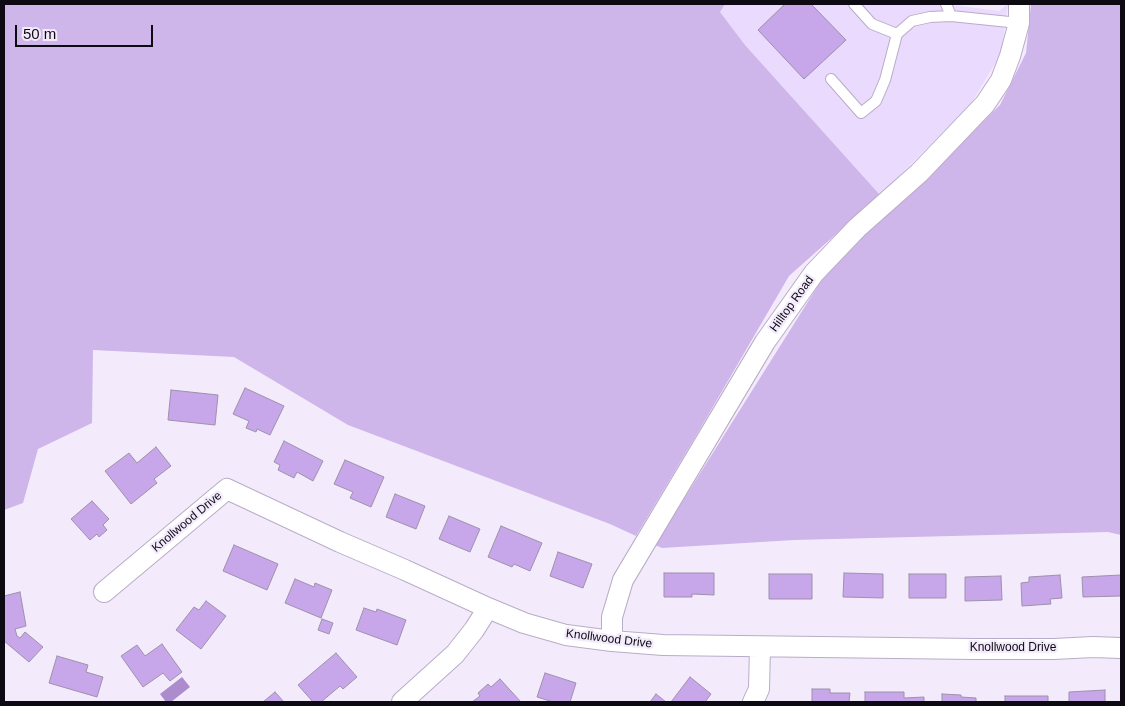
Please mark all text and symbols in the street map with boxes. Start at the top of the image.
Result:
scale bar [18,15,155,47]
text: 50 m [23,25,56,42]
street label: Hilltop Road [767,273,817,335]
street label: Knollwood Drive [149,489,225,555]
street label: Knollwood Drive [565,627,653,651]
street label: Knollwood Drive [970,641,1056,655]

